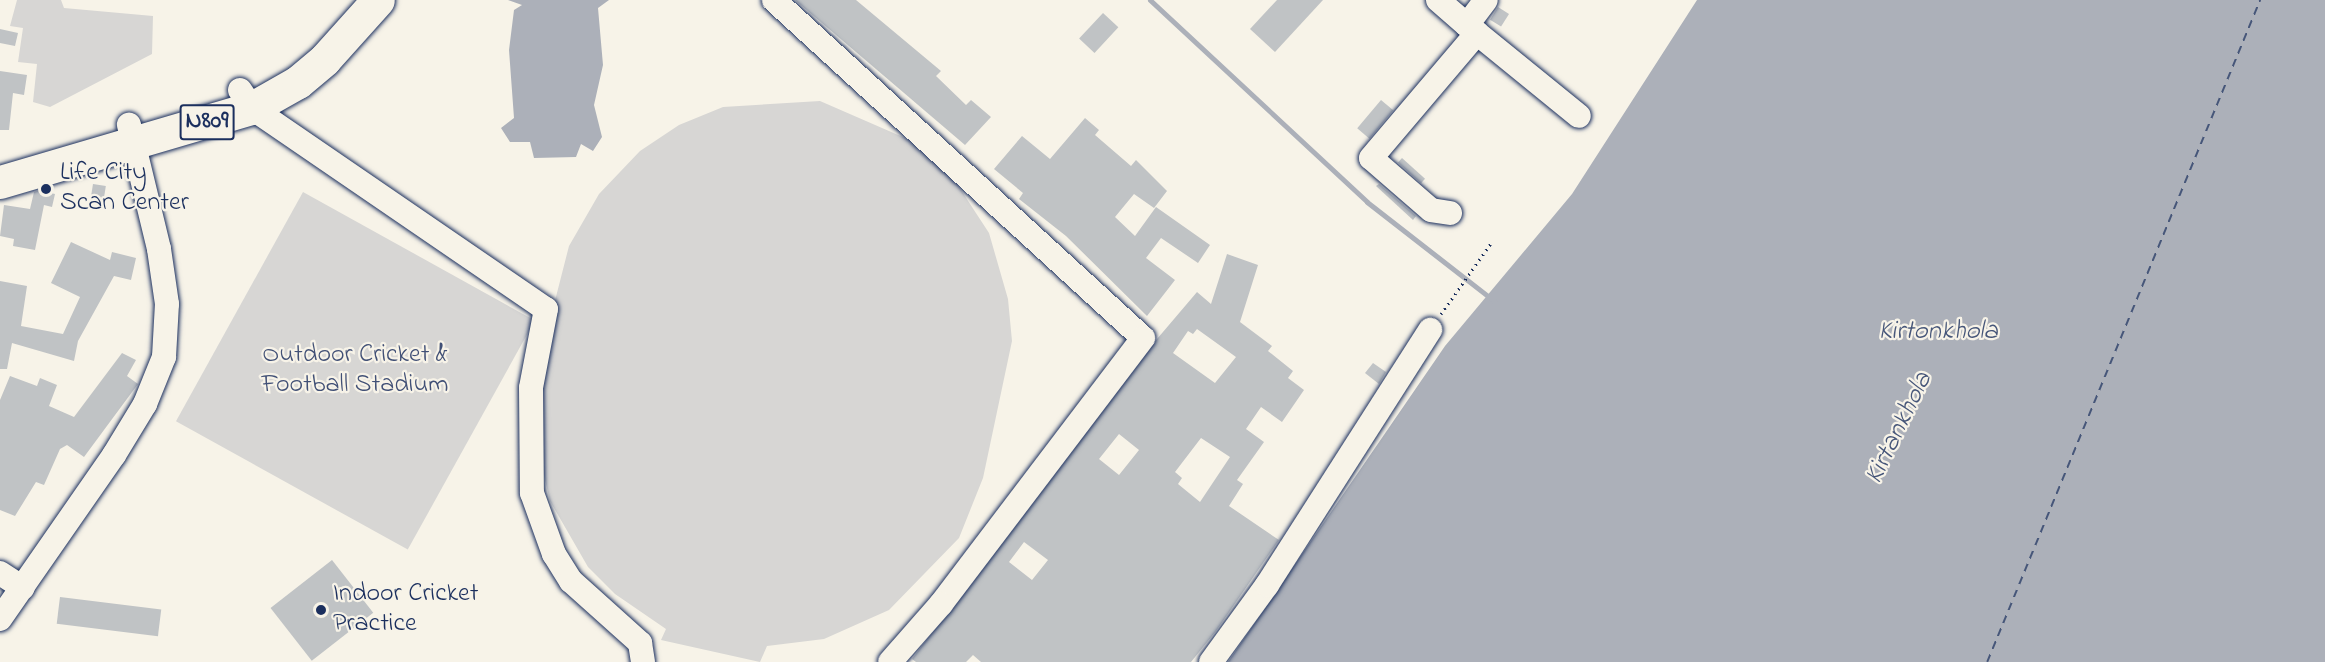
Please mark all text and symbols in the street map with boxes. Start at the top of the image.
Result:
road number: N809 [178,101,236,143]
place label: Life City Scan Center [60,158,189,219]
marker: Life City Scan Center [37,180,55,198]
water label: Kirtonkhola [1878,316,1998,348]
park label: Outdoor Cricket & Football Stadium [261,340,449,402]
water label: Kirtankhola [1858,367,1940,489]
place label: Indoor Cricket Practice [333,579,478,640]
marker: Indoor Cricket Practice [314,603,328,617]

